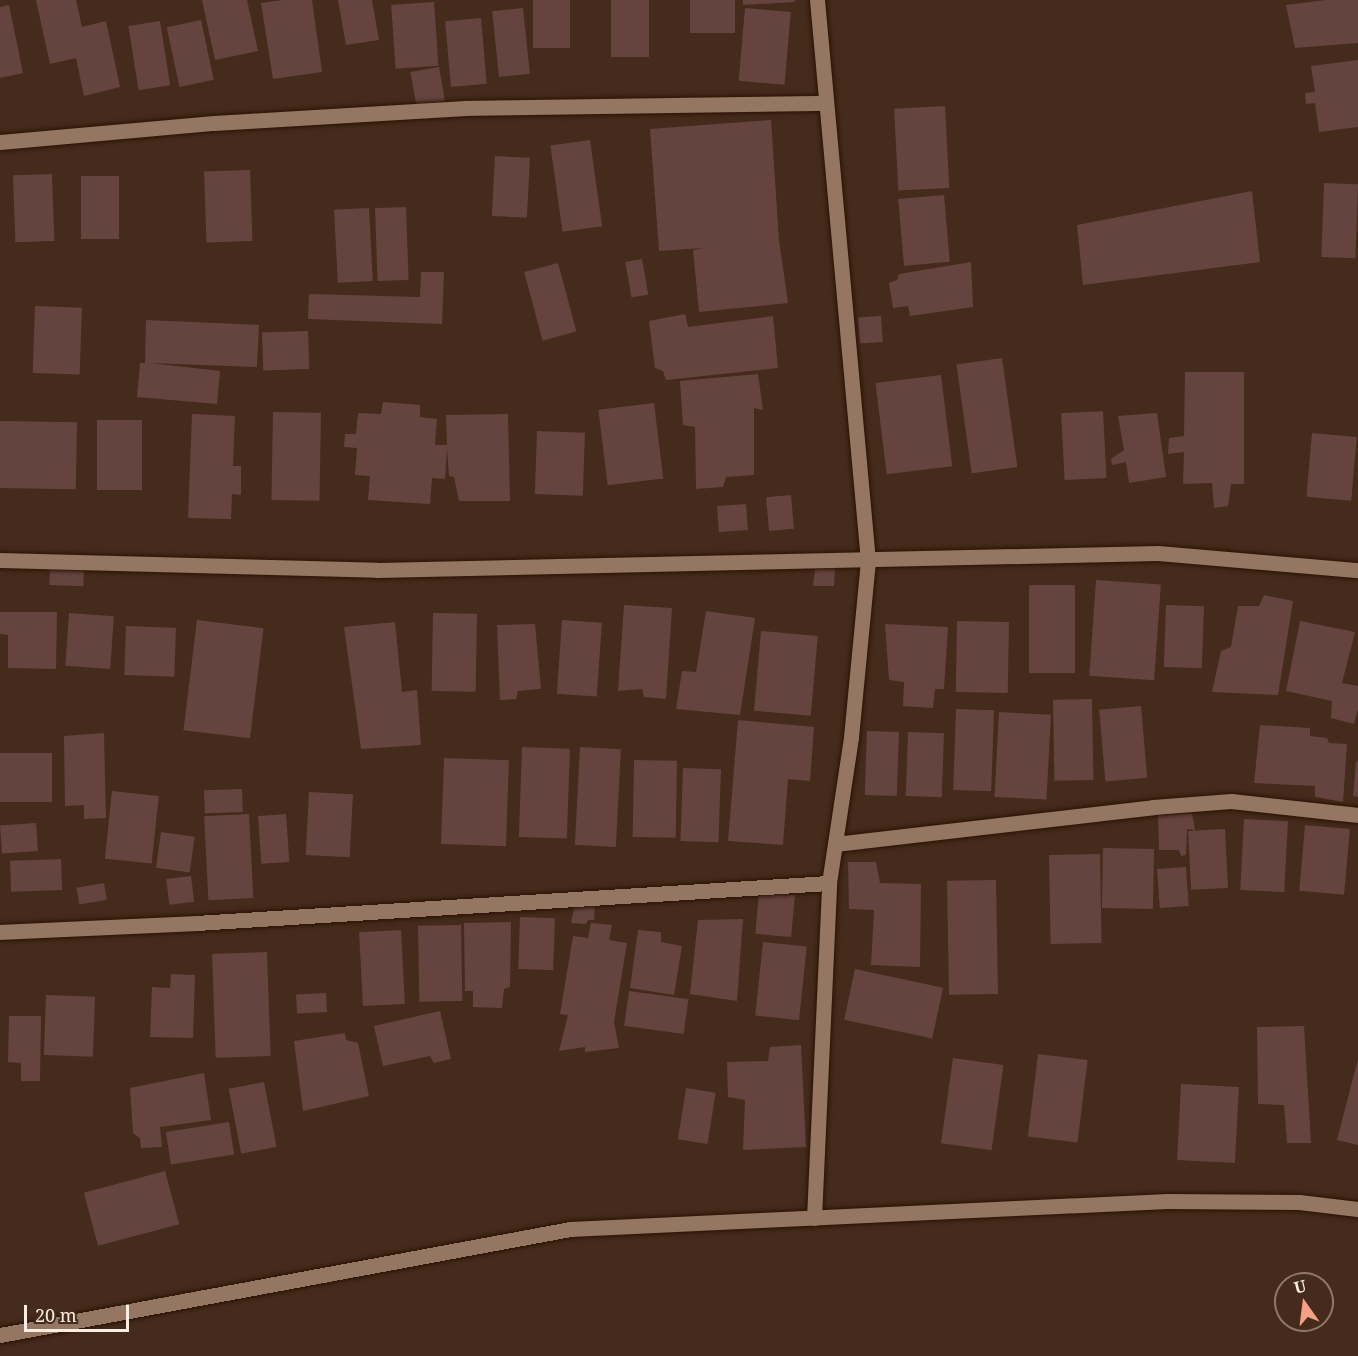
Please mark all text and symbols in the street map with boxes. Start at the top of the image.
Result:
north arrow [1274,1272,1334,1332]
text: U [1292,1274,1309,1299]
scale bar [27,1293,132,1331]
text: 20 m [35,1303,77,1327]

